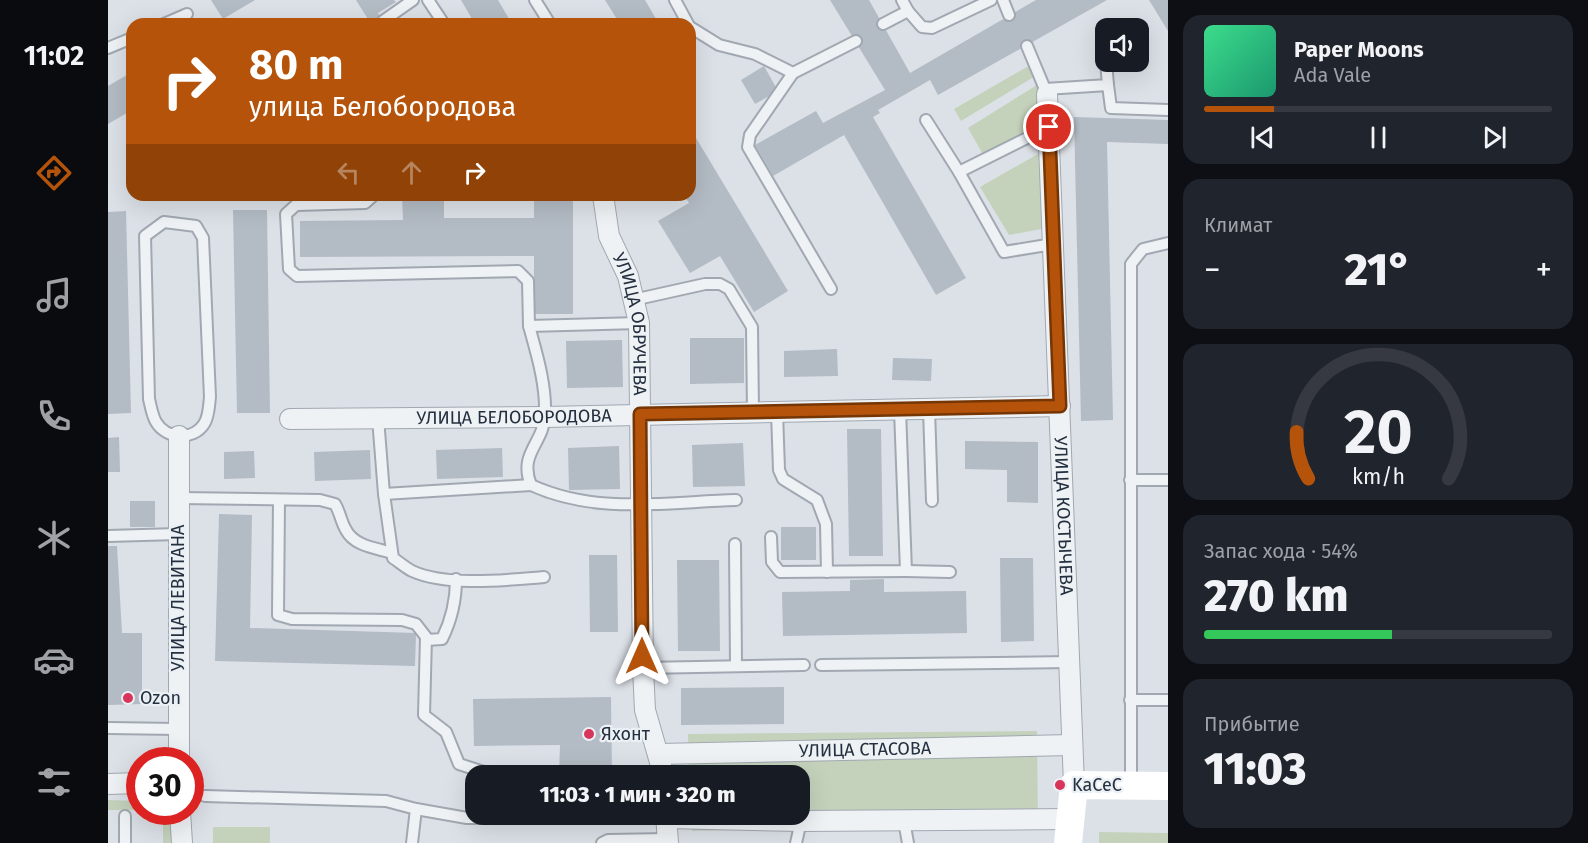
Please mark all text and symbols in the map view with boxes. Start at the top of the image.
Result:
map controls [1095,18,1149,72]
button: sound [1095,18,1149,72]
text: Paper Moons [1294,36,1424,63]
text: 11:02 [24,40,84,72]
text: 80 m [249,40,343,90]
icon: right [150,42,228,120]
text: Ada Vale [1294,63,1371,87]
text: улица Белобородова [249,91,516,123]
pin [1023,101,1074,152]
icon: arrive [1032,110,1065,143]
icon: previous [1246,121,1279,154]
icon: pause [1362,121,1395,154]
icon: next [1478,121,1511,154]
icon: directions [33,152,75,194]
icon: left [332,156,365,189]
icon: ahead [395,156,428,189]
icon: right [458,156,491,189]
text: Климат [1204,213,1272,237]
text: 21° [1344,243,1412,297]
street label: УЛИЦА ОБРУЧЕВА [608,249,651,396]
text: − [1204,250,1221,290]
text: + [1536,250,1552,290]
icon: music [33,274,75,316]
icon: phone [33,395,75,437]
text: 20 [1344,395,1412,470]
street label: УЛИЦА БЕЛОБОРОДОВА [416,405,613,429]
street label: УЛИЦА КОСТЫЧЕВА [1049,436,1078,596]
text: km/h [1351,464,1405,490]
icon: climate [33,517,75,559]
street label: УЛИЦА ЛЕВИТАНА [167,524,189,671]
text: Запас хода · 54% [1204,539,1358,563]
text: 270 km [1204,569,1348,623]
position arrow [610,624,674,688]
icon: car [33,639,75,681]
place label: Ozon [140,687,181,709]
marker: Ozon [121,691,135,705]
text: Прибытие [1204,712,1300,736]
place label: Яхонт [601,723,651,745]
marker: Яхонт [582,727,596,741]
street label: УЛИЦА СТАСОВА [799,737,932,762]
text: 11:03 [1204,742,1306,796]
speed limit sign: 30 [126,747,204,825]
icon: filters [33,761,75,803]
place label: KaCeC [1072,774,1122,796]
marker: KaCeC [1053,778,1067,792]
text: 11:03 · 1 мин · 320 m [539,781,736,808]

